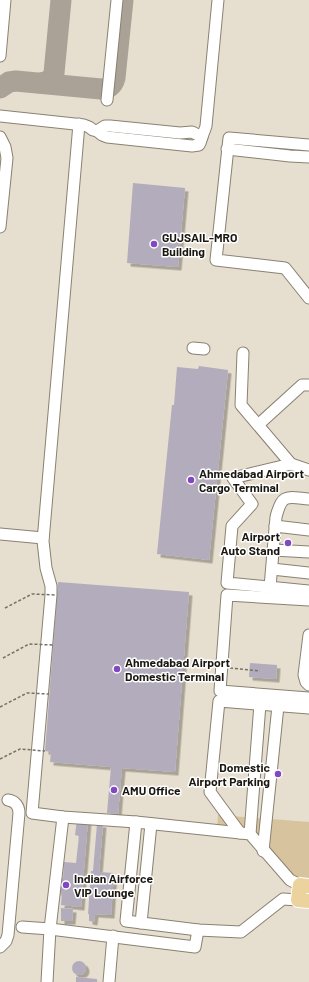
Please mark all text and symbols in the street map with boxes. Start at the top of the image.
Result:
place label: GUJSAIL-MRO Building [162,230,237,258]
marker: GUJSAIL-MRO Building [149,239,159,249]
place label: Ahmedabad Airport Cargo Terminal [199,466,304,494]
marker: Ahmedabad Airport Cargo Terminal [186,475,196,485]
place label: Airport Auto Stand [220,529,280,557]
marker: Airport Auto Stand [283,538,293,548]
place label: Ahmedabad Airport Domestic Terminal [125,655,230,683]
marker: Ahmedabad Airport Domestic Terminal [112,664,122,674]
place label: Domestic Airport Parking [188,760,271,788]
marker: Domestic Airport Parking [273,769,283,779]
place label: AMU Office [122,783,181,797]
marker: AMU Office [109,785,119,795]
place label: Indian Airforce VIP Lounge [74,871,153,899]
marker: Indian Airforce VIP Lounge [61,880,71,890]

